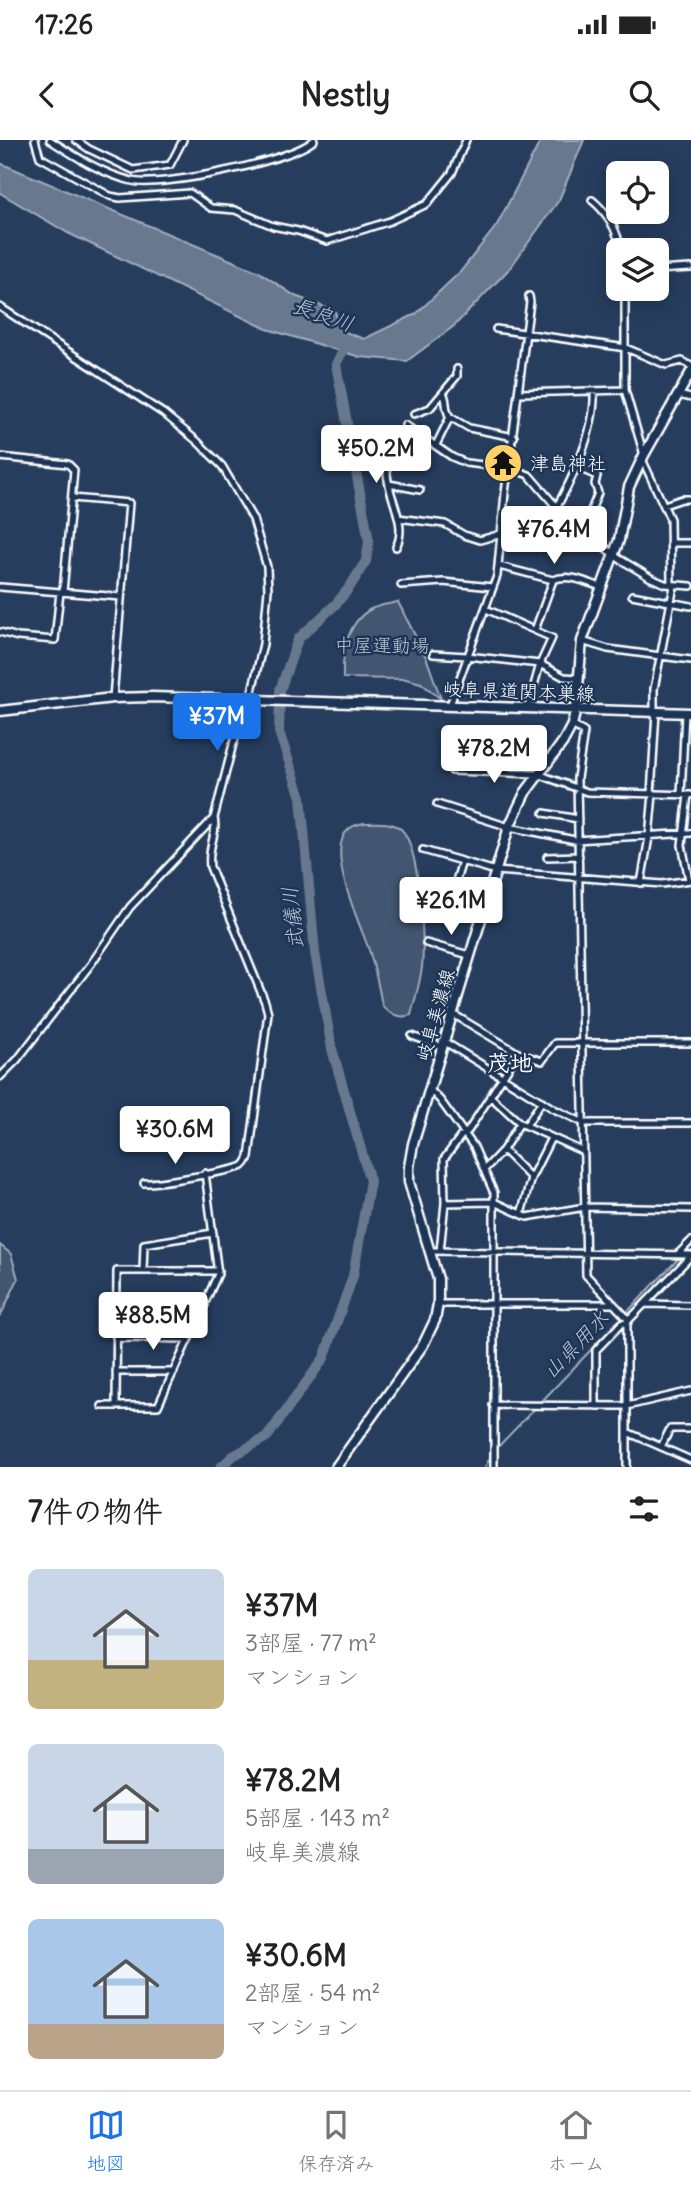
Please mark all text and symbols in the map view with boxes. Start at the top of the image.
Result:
text: 17:26 [35,8,93,41]
text: Nestly [301,74,390,115]
icon: back [28,76,66,114]
icon: search [625,76,663,114]
map controls [606,161,669,301]
button: locate [606,161,669,224]
button: layers [606,238,669,301]
water label: 長良川 [289,292,357,338]
pin: ¥50.2M [319,426,433,485]
text: ¥50.2M [337,433,415,462]
temple icon: 津島神社 [482,442,524,484]
place label: 津島神社 [530,451,606,475]
pin: ¥76.4M [497,506,611,566]
text: ¥76.4M [517,514,591,543]
park label: 中屋運動場 [334,633,430,657]
street label: 岐阜県道関本巣線 [443,676,595,706]
pin: ¥37M [176,694,258,753]
text: ¥37M [189,701,245,730]
pin: ¥78.2M [437,726,551,785]
text: ¥78.2M [457,733,531,762]
pin: ¥26.1M [394,878,508,937]
water label: 武儀川 [276,885,309,951]
text: ¥26.1M [416,885,486,914]
street label: 岐阜美濃線 [410,966,460,1064]
district label: 茂地 [487,1048,533,1077]
pin: ¥30.6M [118,1107,232,1166]
text: ¥30.6M [136,1114,214,1143]
pin: ¥88.5M [96,1292,210,1352]
text: ¥88.5M [115,1300,191,1329]
water label: 山県用水 [537,1305,615,1384]
icon: filters [625,1490,663,1528]
text: 7件の物件 [28,1492,163,1530]
text: ¥37M [245,1586,319,1624]
icon: home [84,1597,168,1681]
text: 3部屋 · 77 m² [245,1628,377,1657]
text: マンション [245,1662,359,1691]
text: ¥78.2M [245,1761,342,1799]
icon: home [84,1772,168,1856]
text: 5部屋 · 143 m² [245,1803,390,1832]
text: 岐阜美濃線 [245,1837,360,1866]
text: ¥30.6M [245,1936,347,1974]
icon: home [84,1947,168,2031]
text: 2部屋 · 54 m² [245,1978,380,2007]
text: マンション [245,2012,359,2041]
tab: 地図 [87,2106,125,2175]
tab: 保存済み [298,2106,374,2175]
tab: ホーム [548,2106,604,2175]

